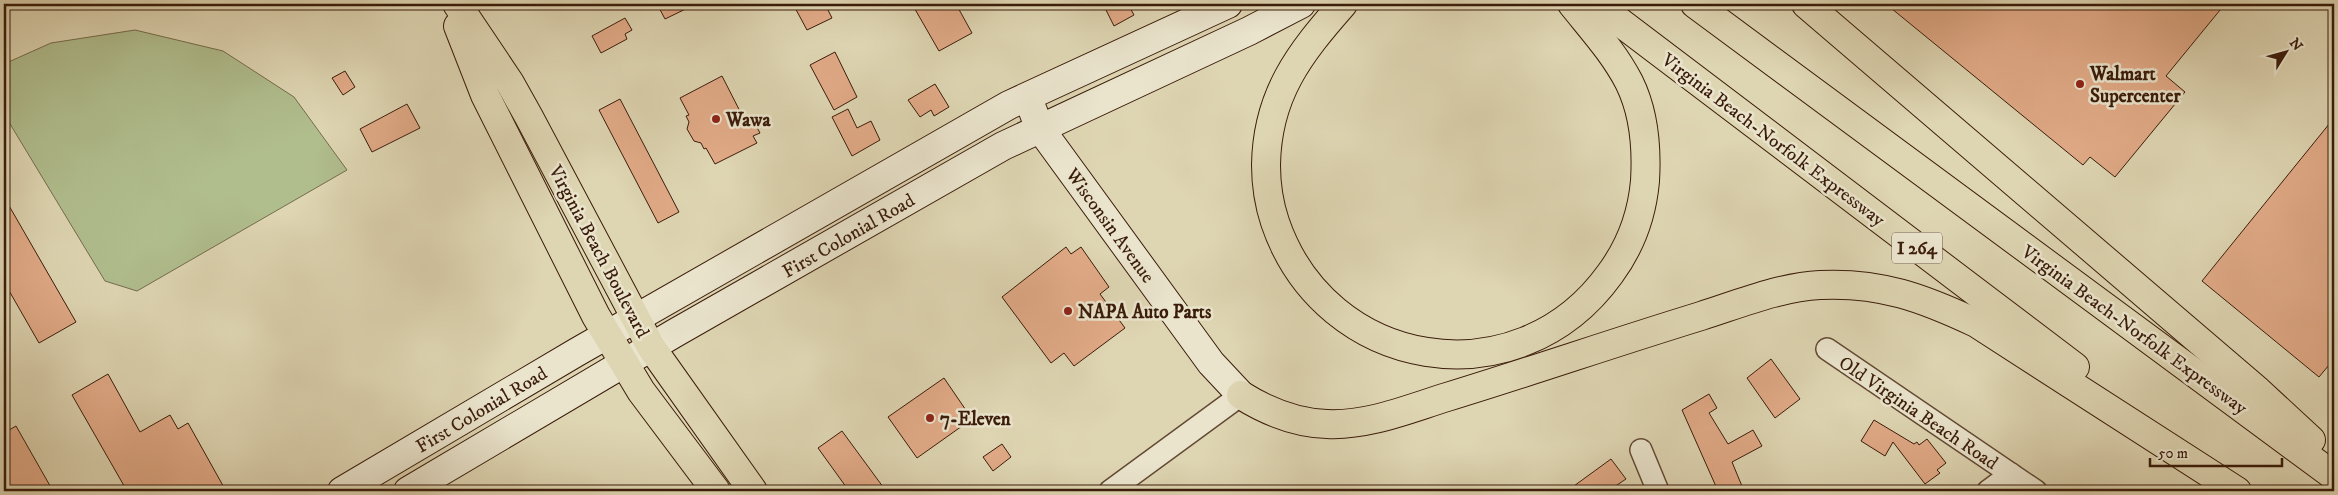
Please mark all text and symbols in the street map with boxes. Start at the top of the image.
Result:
north arrow [2260,28,2310,78]
text: N [2285,35,2307,55]
street label: Virginia Beach-Norfolk Expressway [1656,48,1890,232]
place label: Walmart Supercenter [2089,63,2181,108]
marker: Walmart Supercenter [2074,78,2086,90]
place label: Wawa [725,109,771,132]
marker: Wawa [710,113,722,125]
street label: Virginia Beach Boulevard [543,161,654,342]
street label: Wisconsin Avenue [1060,163,1159,288]
street label: First Colonial Road [779,189,919,283]
road number: I 264 [1892,232,1942,264]
street label: Virginia Beach-Norfolk Expressway [2016,240,2252,420]
place label: NAPA Auto Parts [1078,301,1212,324]
marker: NAPA Auto Parts [1062,305,1074,317]
street label: Old Virginia Beach Road [1834,351,2003,475]
street label: First Colonial Road [412,362,552,458]
place label: 7-Eleven [940,408,1012,431]
marker: 7-Eleven [924,412,936,424]
scale bar [2150,435,2283,467]
text: 50 m [2158,444,2188,463]

